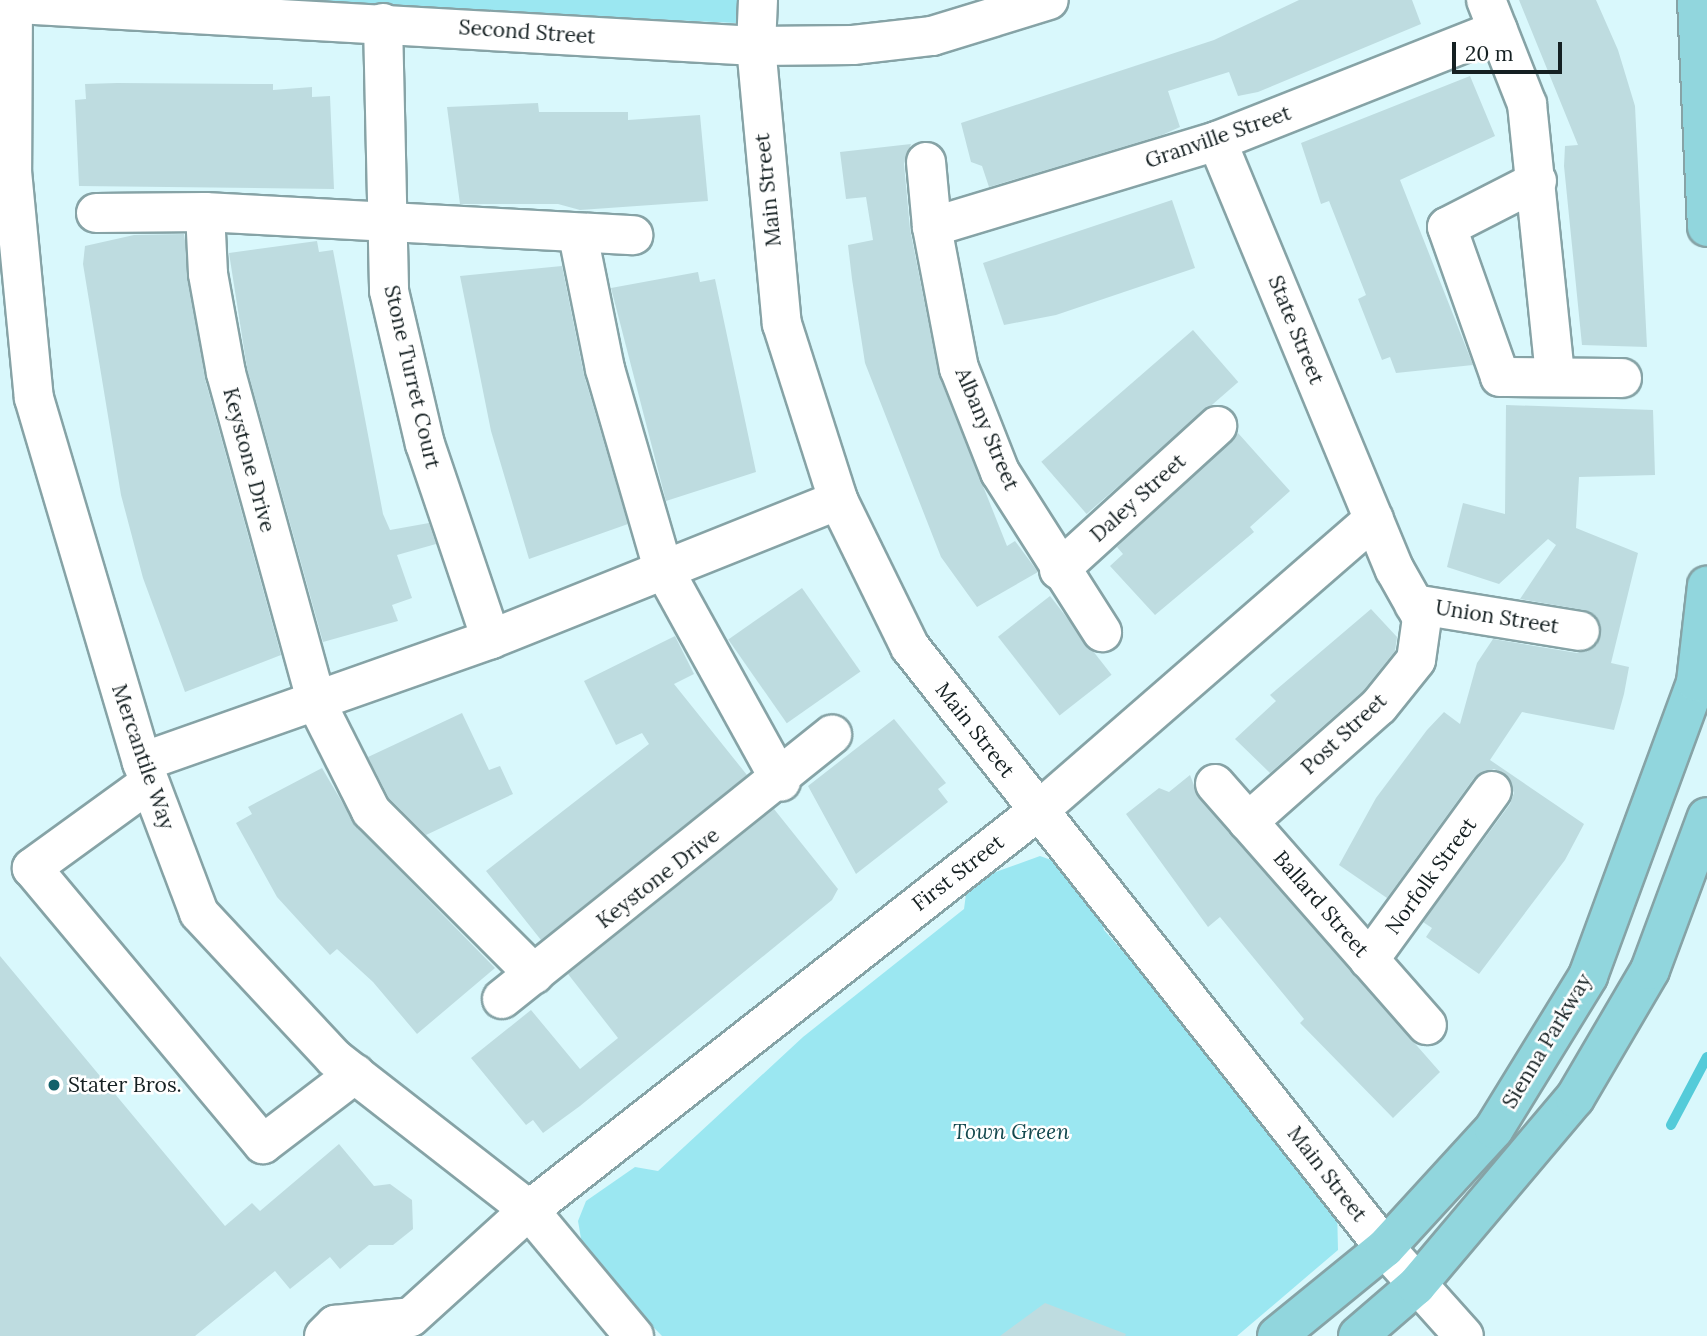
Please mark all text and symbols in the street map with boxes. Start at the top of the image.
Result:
street label: Second Street [458,15,596,49]
scale bar [1455,28,1565,72]
text: 20 m [1465,40,1514,67]
street label: Granville Street [1142,100,1294,174]
street label: Main Street [750,132,786,248]
street label: State Street [1263,272,1329,388]
street label: Stone Turret Court [379,283,445,471]
street label: Albany Street [950,364,1024,494]
street label: Keystone Drive [218,385,280,535]
street label: Daley Street [1085,449,1191,547]
street label: Union Street [1434,595,1560,639]
street label: Main Street [930,677,1020,783]
street label: Mercantile Way [106,681,180,833]
street label: Post Street [1296,688,1392,780]
street label: Norfolk Street [1380,813,1482,939]
street label: Keystone Drive [592,822,724,934]
street label: First Street [907,829,1009,917]
street label: Ballard Street [1268,846,1374,962]
street label: Sienna Parkway [1497,969,1597,1113]
place label: Stater Bros. [68,1072,182,1098]
marker: Stater Bros. [46,1077,62,1093]
park label: Town Green [953,1119,1069,1145]
street label: Main Street [1282,1121,1372,1227]

